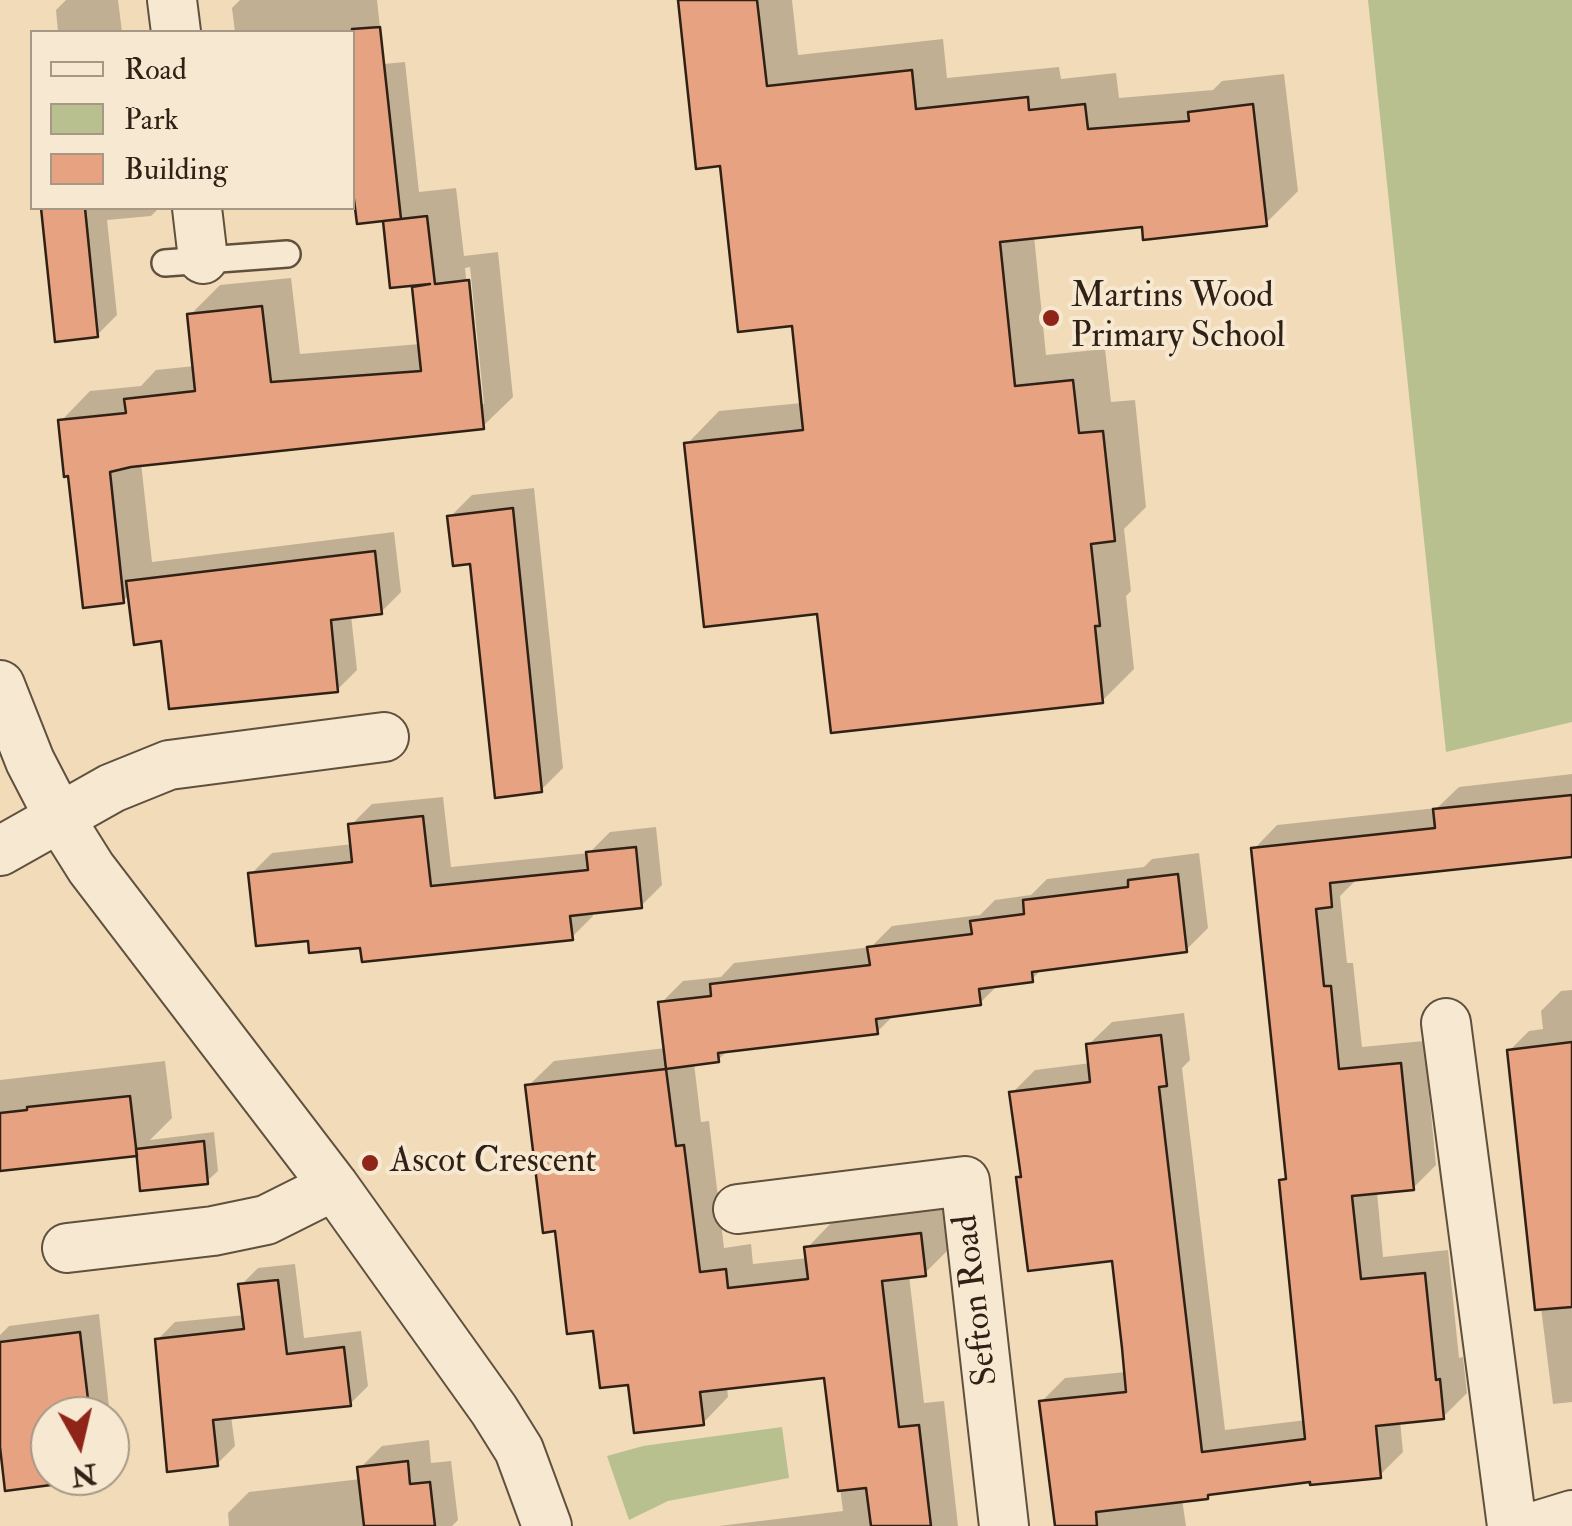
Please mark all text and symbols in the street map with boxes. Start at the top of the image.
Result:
legend [30,30,355,210]
text: Road [124,51,187,88]
text: Park [124,101,179,138]
text: Building [124,151,228,188]
place label: Martins Wood Primary School [1071,277,1285,359]
marker: Martins Wood Primary School [1040,307,1062,329]
place label: Ascot Crescent [390,1142,597,1184]
marker: Ascot Crescent [359,1152,381,1174]
street label: Sefton Road [947,1212,1009,1388]
north arrow [30,1396,130,1496]
text: N [69,1455,99,1493]

